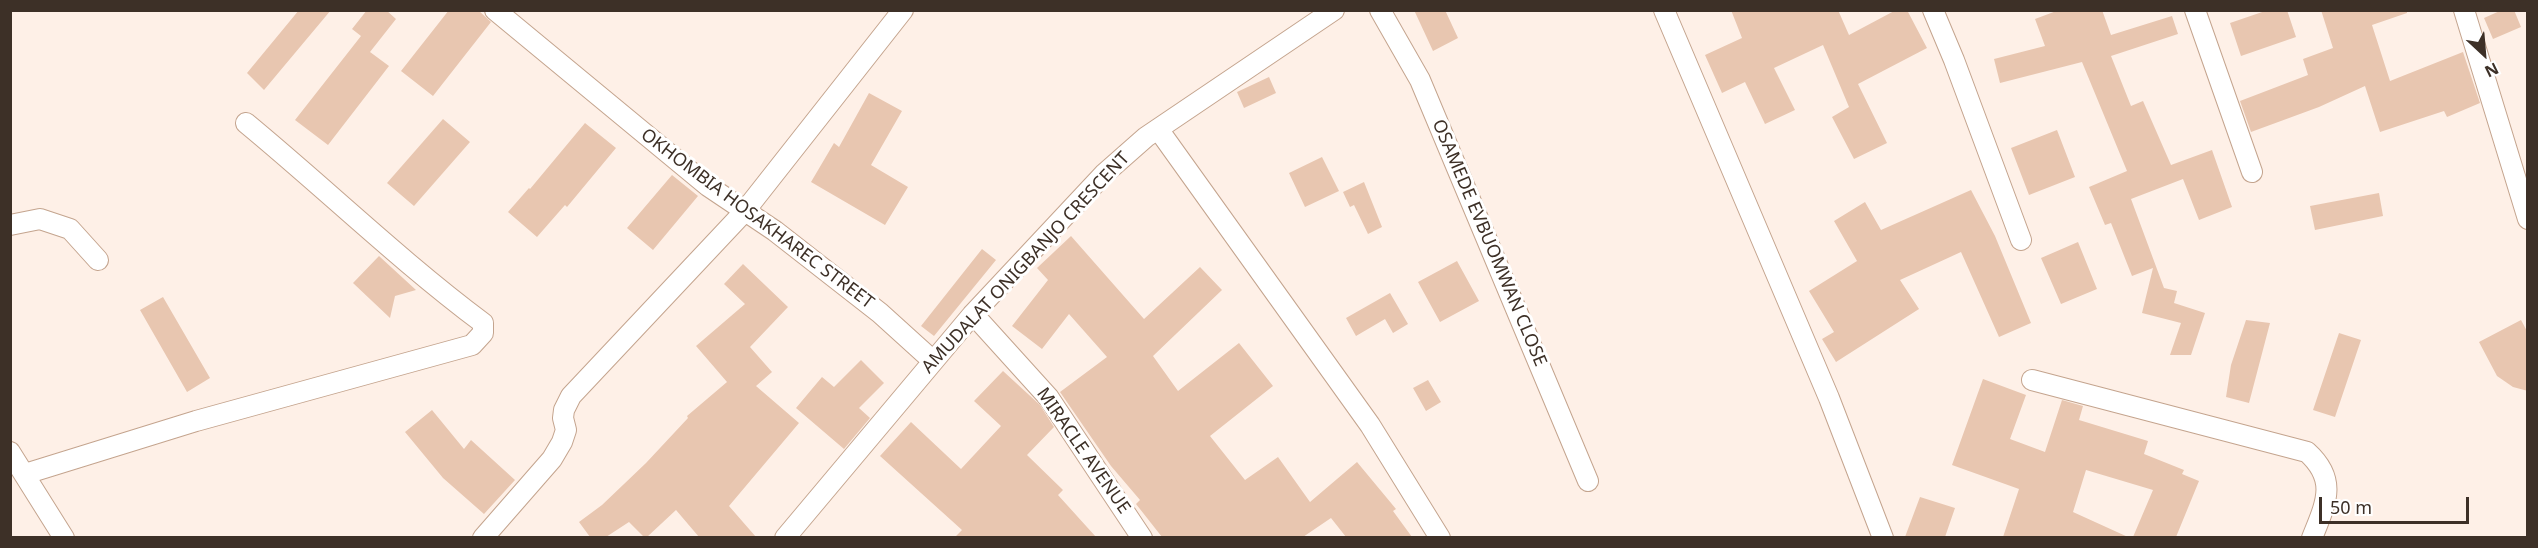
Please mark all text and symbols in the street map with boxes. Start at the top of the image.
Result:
north arrow [2454,24,2514,84]
text: N [2481,57,2503,83]
street label: OSAMEDE EVBUOMWAN CLOSE [1427,116,1551,370]
street label: OKHOMBIA HOSAKHAREC STREET [636,124,878,314]
street label: AMUDALAT ONIGBANJO CRESCENT [918,148,1134,378]
street label: MIRACLE AVENUE [1032,384,1134,518]
scale bar [2322,485,2472,523]
text: 50 m [2330,495,2372,519]

